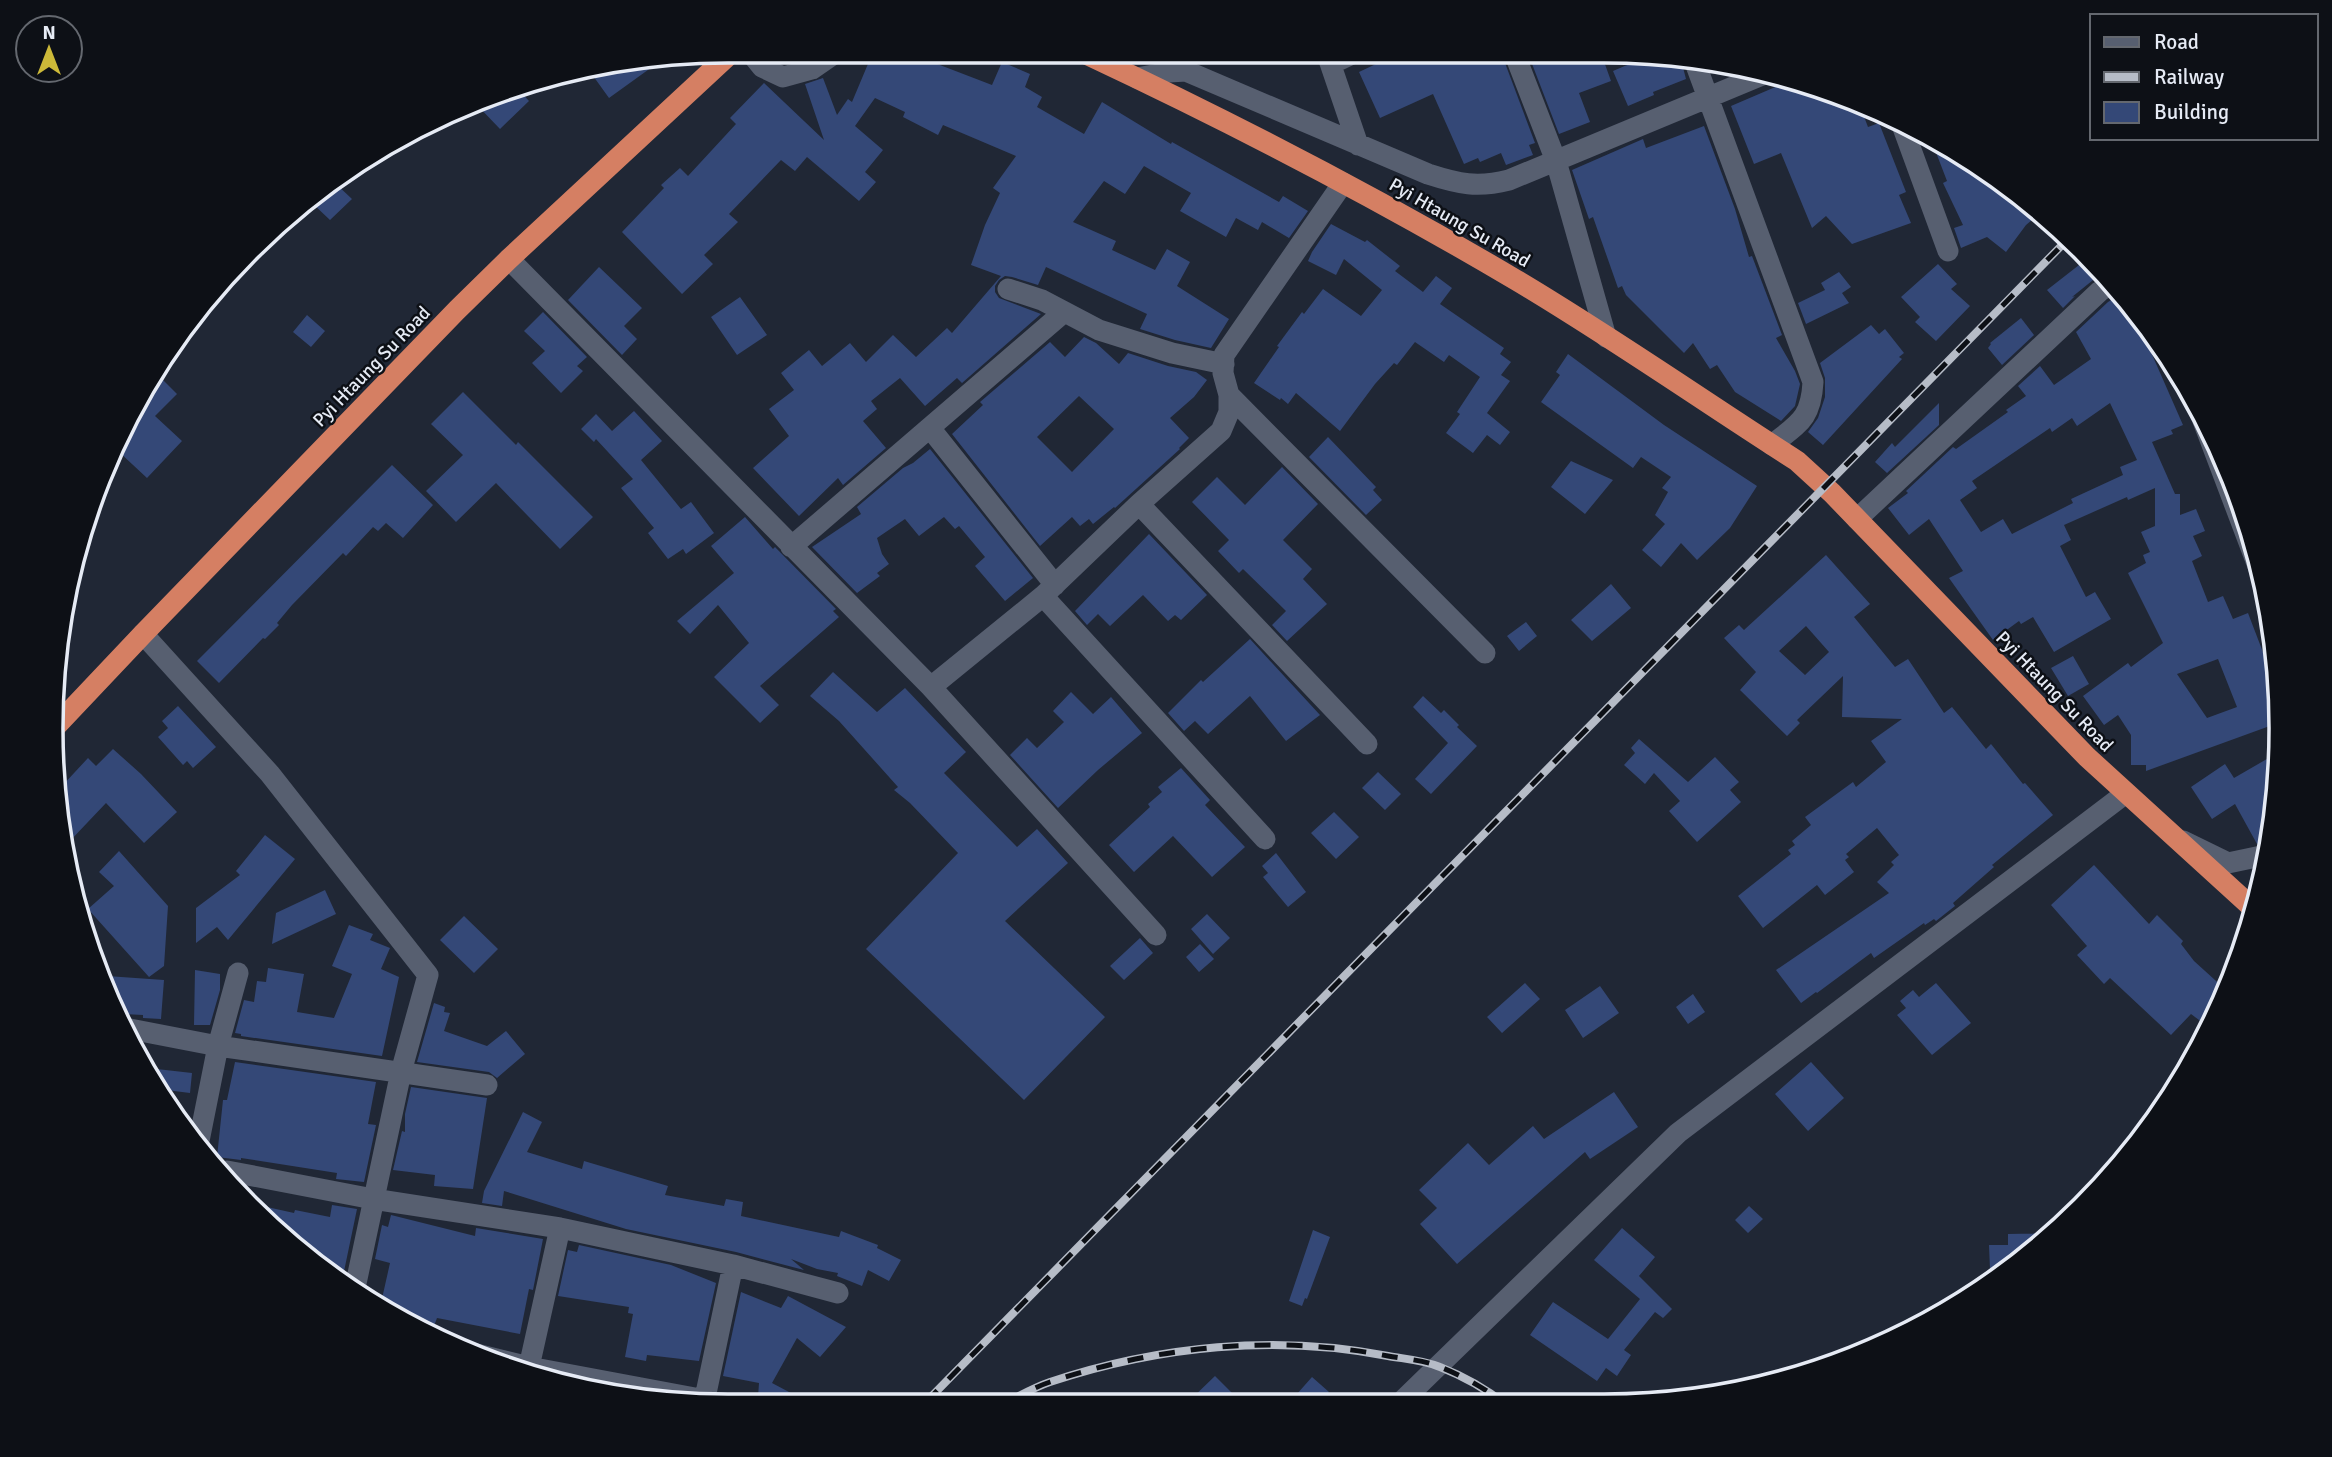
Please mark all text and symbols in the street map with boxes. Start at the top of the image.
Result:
north arrow [14,14,84,84]
legend [2090,14,2318,140]
text: N [42,21,56,45]
text: Road [2154,29,2199,55]
text: Railway [2154,64,2224,90]
text: Building [2154,99,2229,125]
street label: Pyi Htaung Su Road [1385,173,1534,273]
street label: Pyi Htaung Su Road [308,301,436,432]
street label: Pyi Htaung Su Road [1990,626,2118,757]

